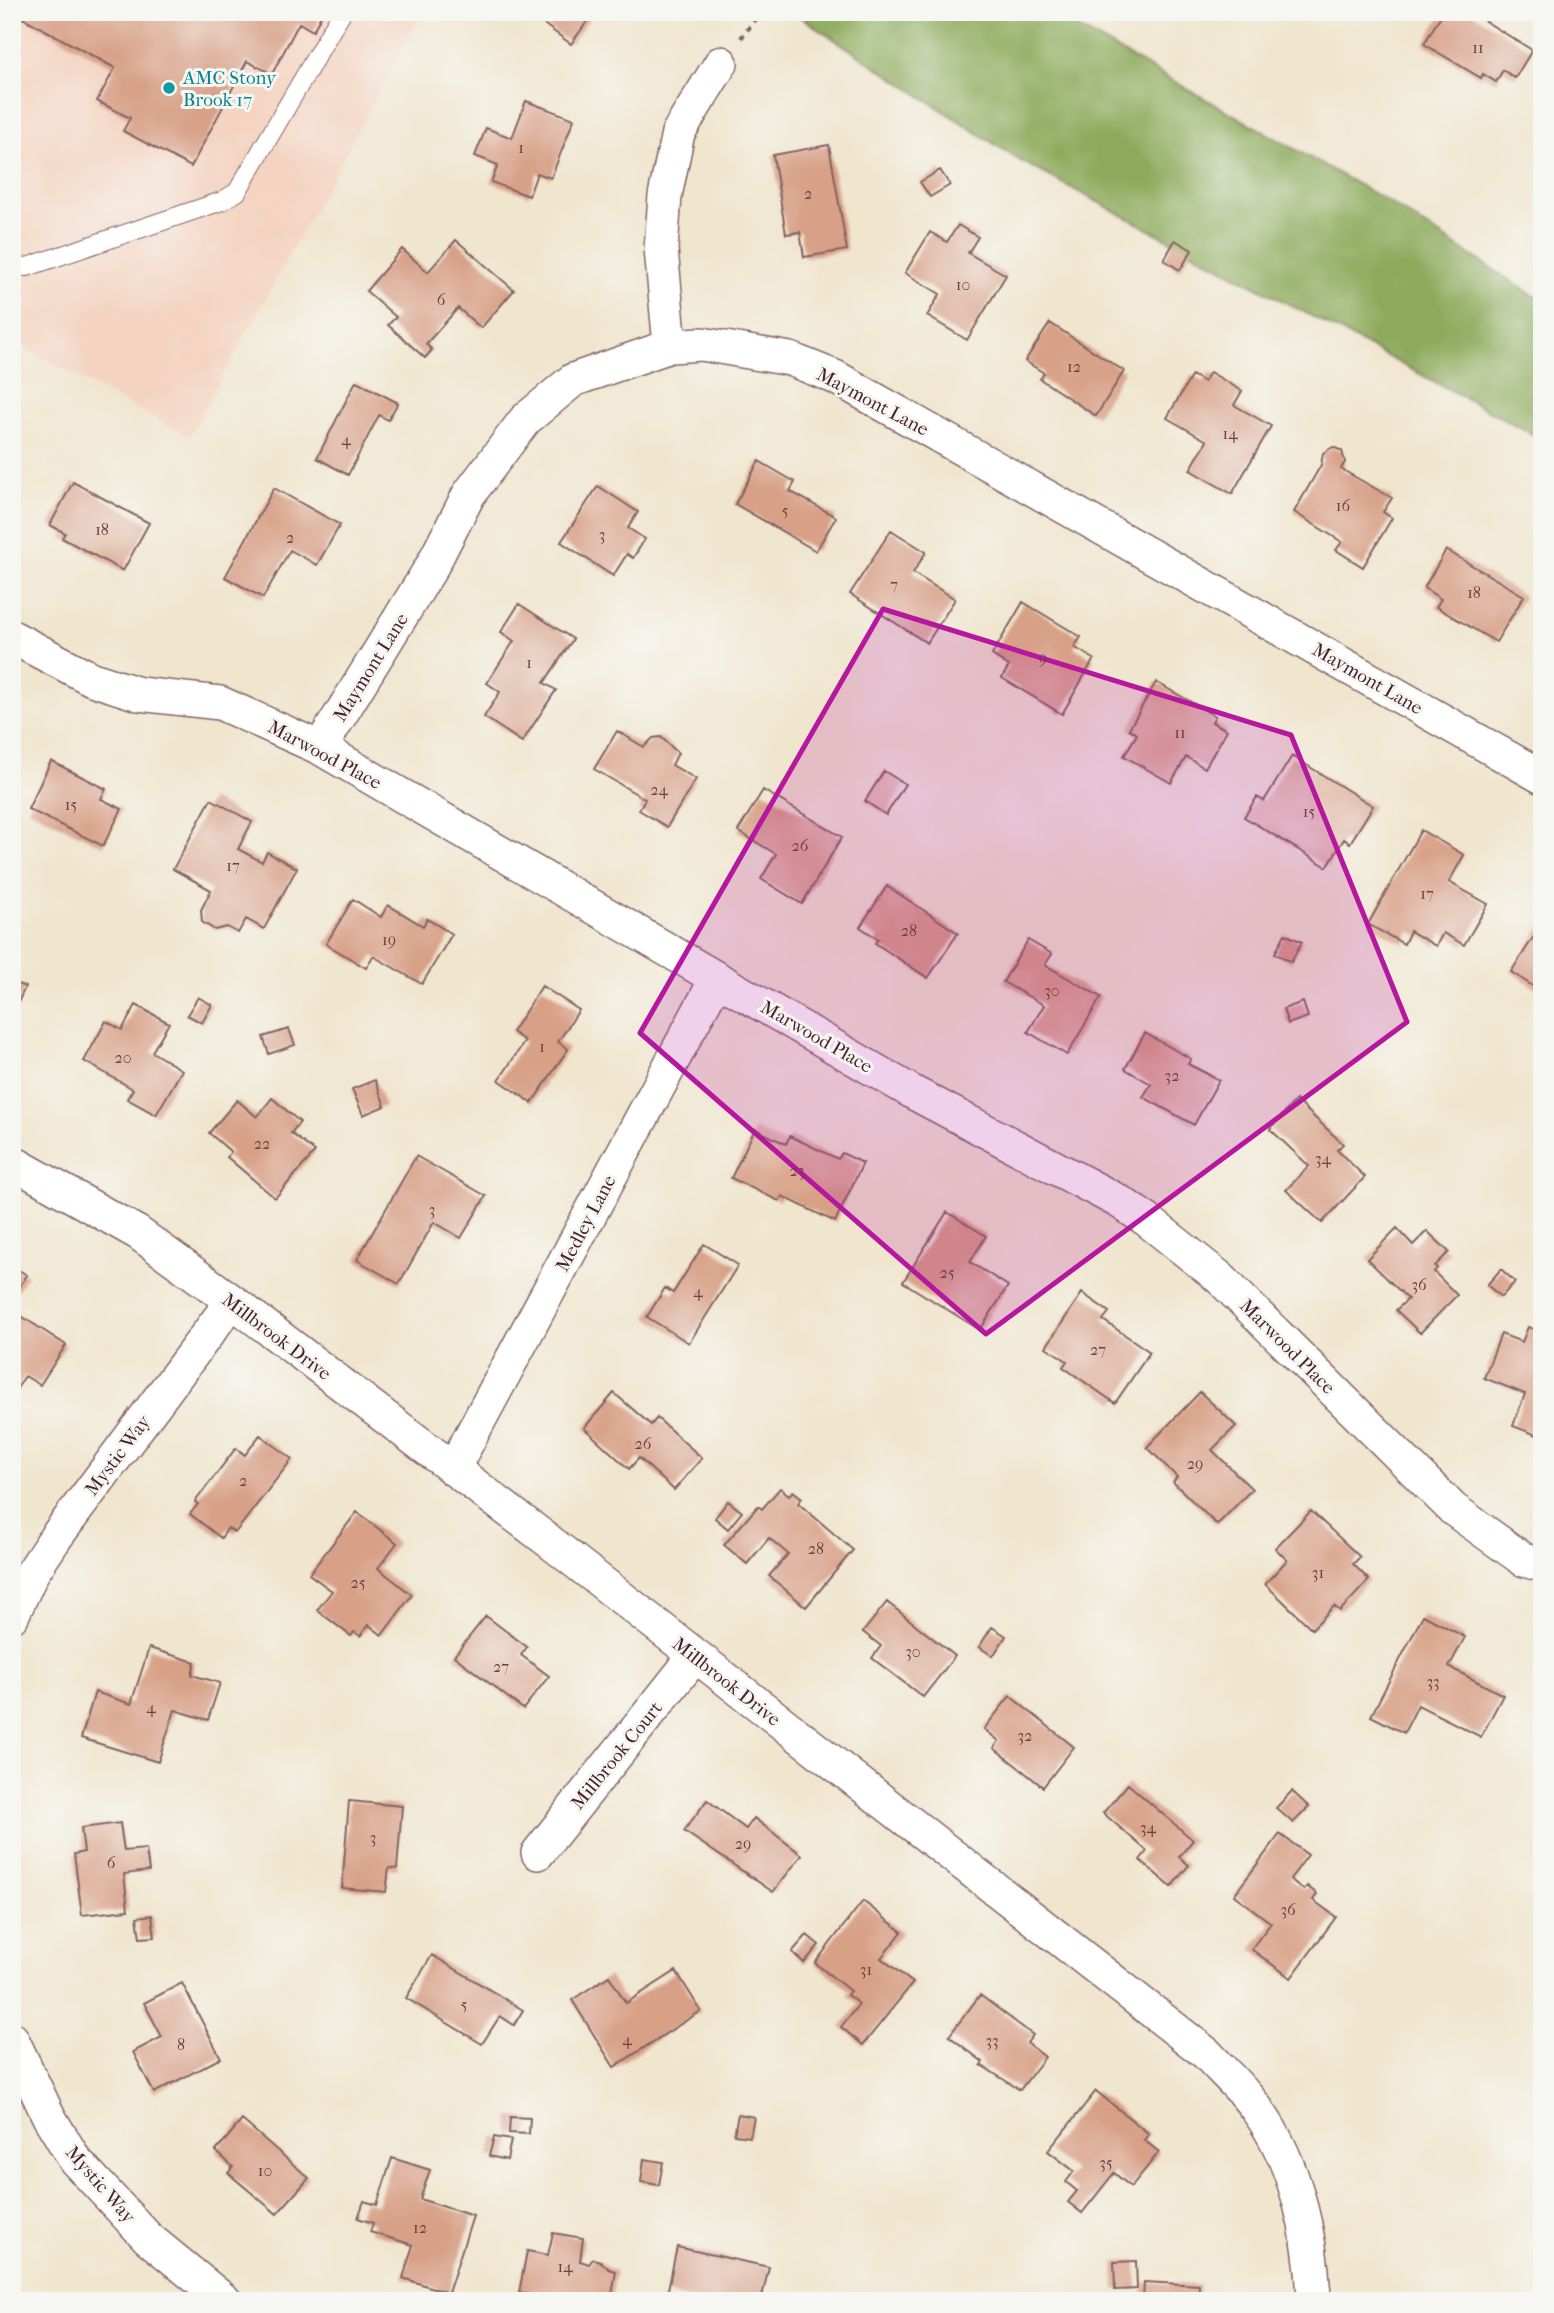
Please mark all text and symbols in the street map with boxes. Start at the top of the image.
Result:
house number: 11 [1472,38,1484,57]
place label: AMC Stony Brook 17 [182,67,277,111]
marker: AMC Stony Brook 17 [161,80,177,96]
house number: 1 [518,138,524,157]
house number: 2 [804,184,812,203]
house number: 10 [956,275,970,294]
house number: 6 [437,290,446,309]
house number: 12 [1067,357,1081,376]
street label: Maymont Lane [813,363,932,441]
house number: 14 [1222,424,1238,443]
house number: 4 [341,430,351,449]
house number: 16 [1336,496,1350,515]
house number: 5 [782,501,789,520]
house number: 18 [95,520,109,539]
house number: 3 [599,525,605,544]
house number: 2 [286,528,294,547]
house number: 7 [890,575,898,594]
house number: 18 [1467,583,1481,602]
street label: Maymont Lane [329,609,413,726]
street label: Maymont Lane [1309,638,1426,719]
house number: 9 [1039,648,1047,667]
house number: 1 [526,653,532,672]
street label: Marwood Place [264,716,385,794]
house number: 11 [1174,723,1186,742]
house number: 24 [650,780,668,799]
house number: 15 [65,795,77,814]
house number: 15 [1303,802,1315,821]
house number: 26 [792,836,809,855]
house number: 17 [226,856,240,875]
house number: 17 [1420,884,1434,903]
house number: 28 [901,921,917,940]
house number: 19 [382,930,396,949]
house number: 30 [1044,981,1060,1000]
street label: Marwood Place [757,996,876,1078]
house number: 1 [539,1037,545,1056]
house number: 20 [114,1048,132,1067]
house number: 32 [1165,1066,1179,1085]
house number: 22 [254,1134,270,1153]
house number: 34 [1315,1149,1332,1168]
house number: 23 [790,1161,804,1180]
street label: Medley Lane [551,1172,620,1275]
house number: 3 [429,1200,435,1219]
house number: 25 [939,1263,955,1282]
house number: 36 [1411,1275,1427,1294]
house number: 4 [693,1282,703,1301]
street label: Millbrook Drive [218,1289,335,1385]
street label: Marwood Place [1235,1295,1339,1399]
house number: 27 [1090,1340,1106,1359]
street label: Mystic Way [80,1410,156,1500]
house number: 26 [635,1434,652,1453]
house number: 29 [1187,1454,1203,1473]
house number: 2 [239,1471,247,1490]
house number: 28 [808,1539,824,1558]
house number: 31 [1312,1563,1324,1582]
house number: 25 [350,1573,366,1592]
street label: Millbrook Drive [668,1633,785,1731]
house number: 30 [905,1642,921,1661]
house number: 27 [493,1657,509,1676]
house number: 33 [1426,1672,1440,1691]
street label: Millbrook Court [567,1697,667,1814]
house number: 4 [146,1698,156,1717]
house number: 32 [1018,1726,1032,1745]
house number: 34 [1140,1818,1157,1837]
house number: 3 [370,1828,376,1847]
house number: 29 [735,1834,751,1853]
house number: 6 [107,1853,116,1872]
house number: 36 [1280,1900,1296,1919]
house number: 31 [860,1960,872,1979]
house number: 5 [461,1995,468,2014]
house number: 4 [622,2030,632,2049]
house number: 33 [985,2031,999,2050]
house number: 8 [177,2035,185,2054]
street label: Mystic Way [61,2142,140,2228]
house number: 35 [1099,2153,1113,2172]
house number: 10 [258,2161,272,2180]
house number: 12 [413,2218,427,2237]
house number: 14 [557,2257,573,2276]

